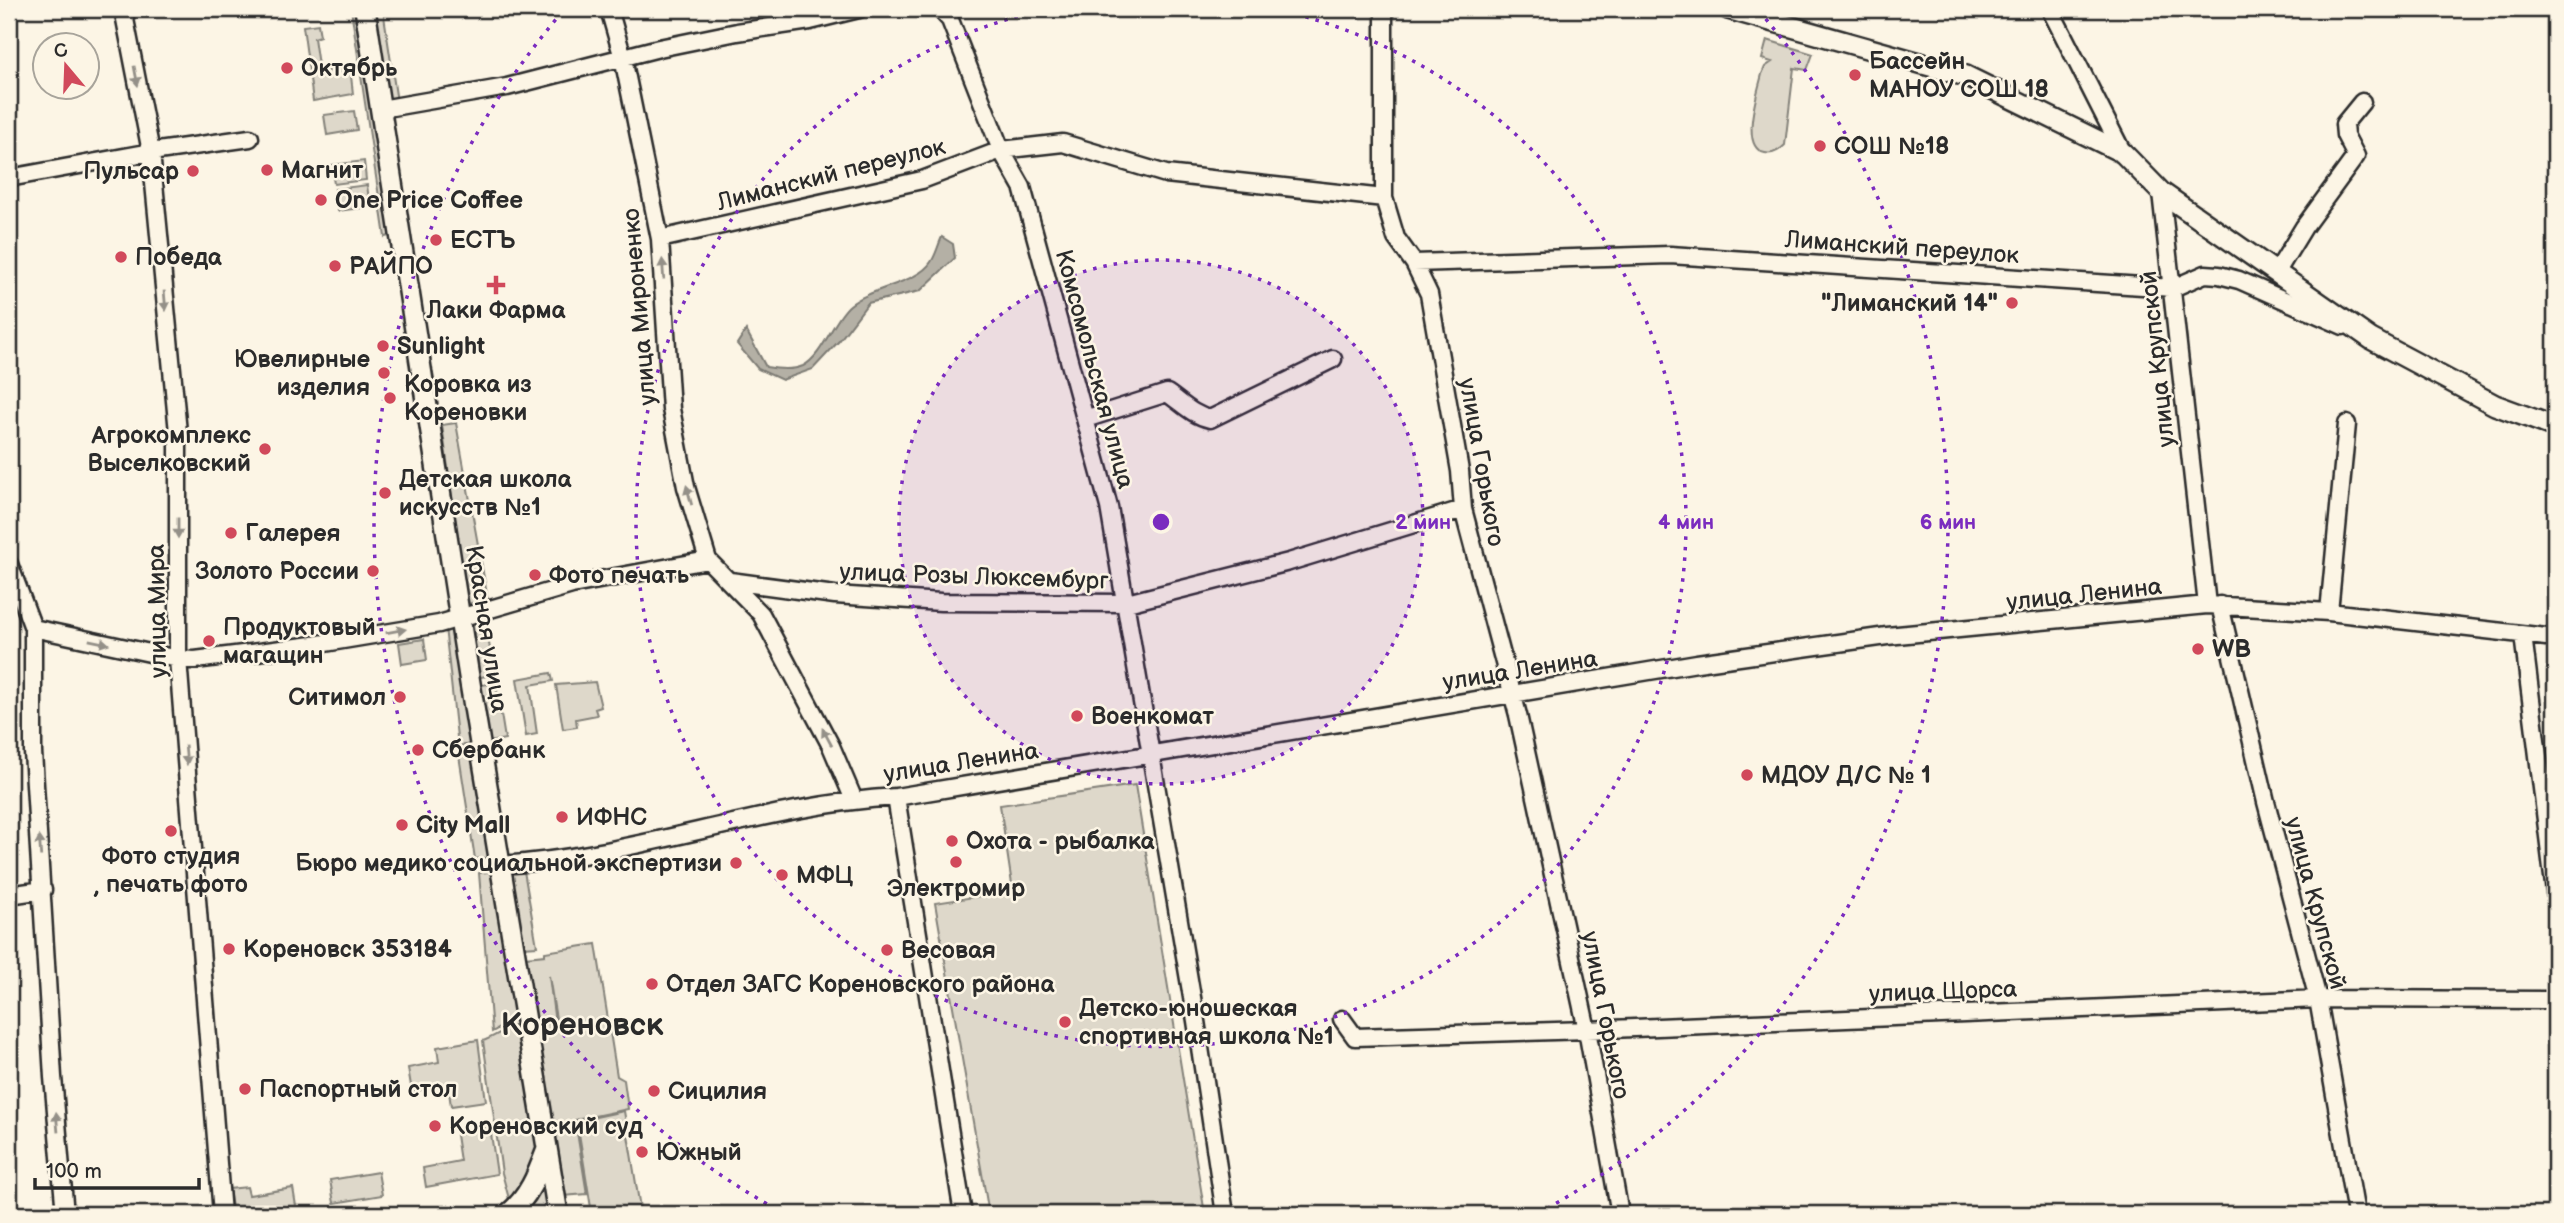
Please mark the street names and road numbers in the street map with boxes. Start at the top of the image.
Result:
street label: Лиманский переулок [713,132,949,217]
street label: улица Мироненко [616,207,663,407]
street label: Лиманский переулок [1783,225,2020,270]
street label: Комсомольская улица [1049,246,1140,492]
street label: улица Крупской [2134,269,2181,449]
street label: улица Горького [1452,376,1511,548]
street label: Красная улица [459,543,514,715]
street label: улица Мира [142,544,173,678]
street label: улица Розы Люксембург [839,557,1109,596]
street label: улица Ленина [2005,572,2163,617]
street label: улица Ленина [1441,644,1600,697]
street label: улица Ленина [882,736,1041,789]
street label: улица Крупской [2279,814,2352,992]
street label: улица Горького [1575,929,1636,1101]
street label: улица Щорса [1868,974,2018,1009]

